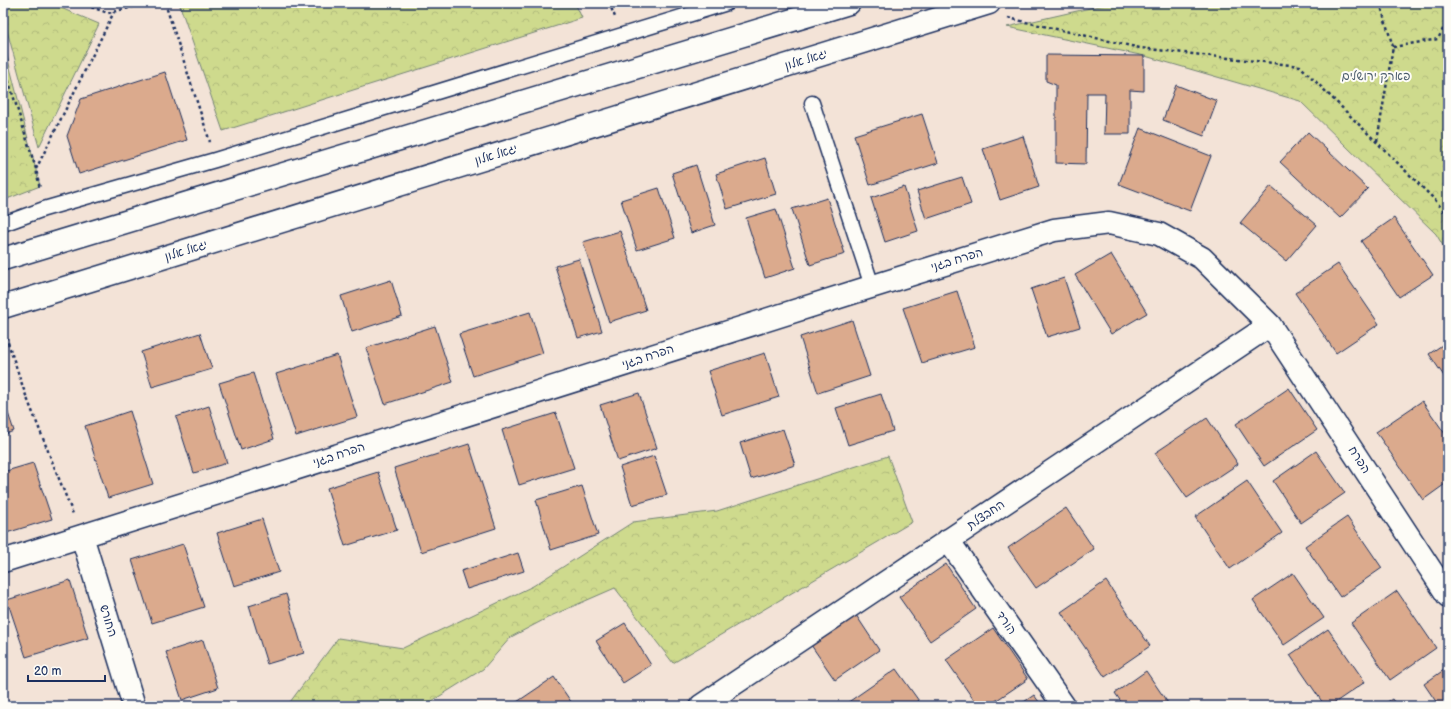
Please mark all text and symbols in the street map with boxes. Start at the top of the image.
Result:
street label: יגאל אלון [783,46,829,74]
park label: פארק ירושלים [1342,69,1410,84]
street label: יגאל אלון [473,141,519,169]
street label: יגאל אלון [163,237,209,265]
street label: הפרח בגני [929,245,985,275]
street label: הפרח בגני [620,342,676,372]
street label: הפרח בגני [311,440,367,470]
street label: הפרח [1345,444,1373,476]
street label: החבצלת [963,497,1008,534]
street label: החורש [96,603,120,639]
street label: הורד [993,608,1019,638]
scale bar [28,657,105,683]
text: 20 m [34,664,61,679]

